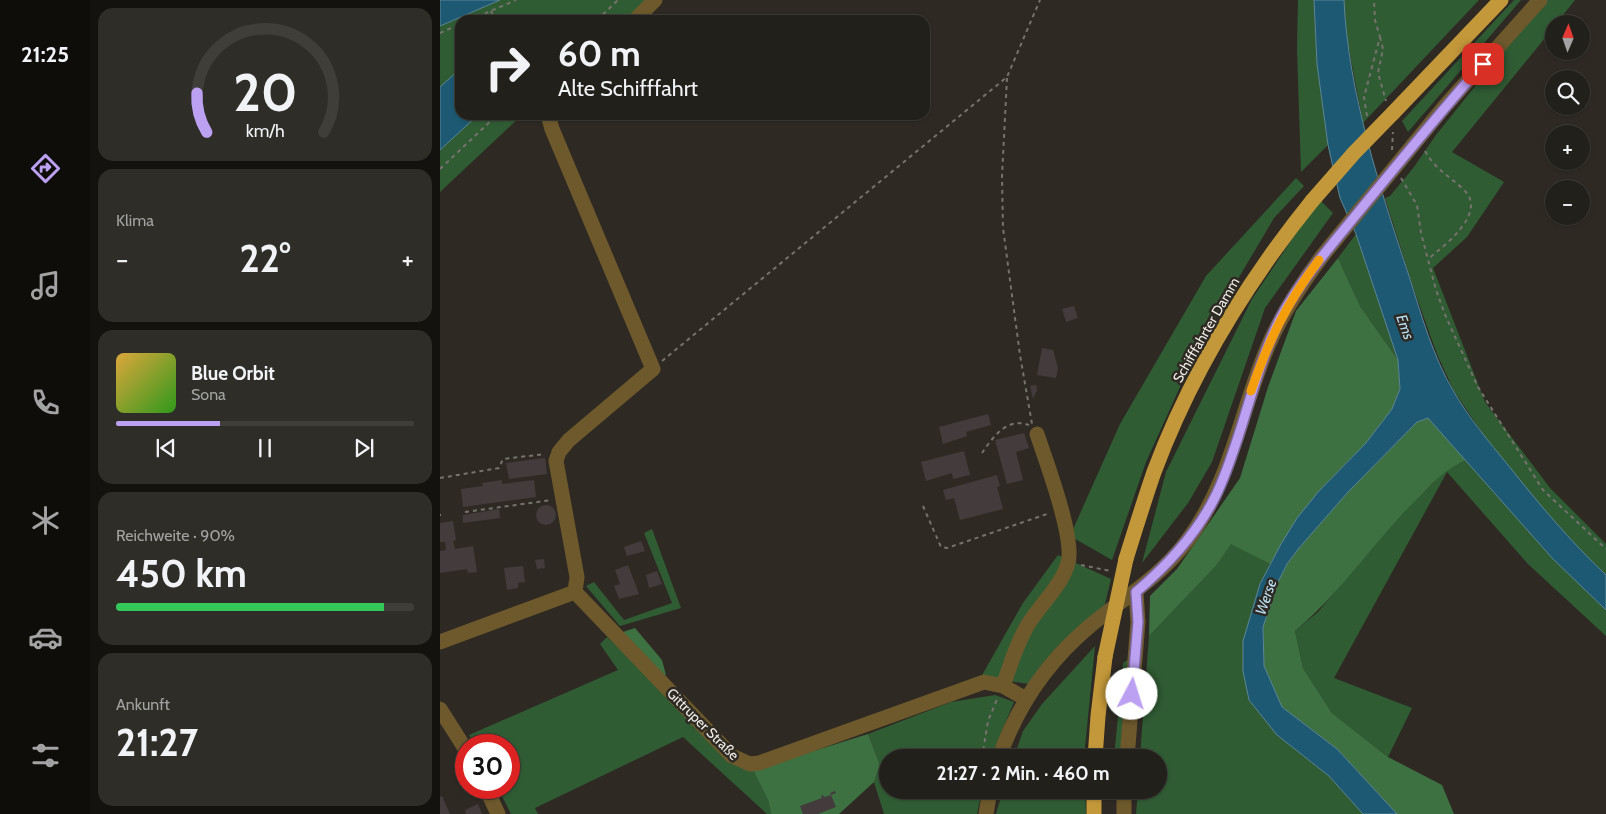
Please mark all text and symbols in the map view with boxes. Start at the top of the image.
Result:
north arrow [1545,15,1590,60]
map controls [1545,15,1590,225]
text: 60 m [558,32,641,75]
icon: right [475,35,540,100]
text: 21:25 [21,41,69,68]
pin [1462,43,1504,85]
icon: arrive [1469,50,1497,78]
text: 20 [233,61,297,124]
button: search [1545,70,1590,115]
text: Alte Schifffahrt [558,75,698,102]
text: km/h [245,120,285,141]
button: + [1545,125,1590,170]
icon: directions [28,151,63,186]
button: − [1545,180,1590,225]
text: Klima [116,211,154,230]
text: 22° [239,235,291,282]
text: − [116,242,128,276]
text: + [402,242,414,276]
icon: music [28,268,63,303]
street label: Schifffahrter Damm [1169,274,1243,386]
water label: Ems [1392,312,1418,342]
text: Blue Orbit [191,362,275,385]
icon: phone [28,385,63,420]
text: Sona [191,385,226,404]
icon: previous [152,434,180,462]
icon: pause [251,434,279,462]
icon: next [350,434,378,462]
icon: climate [28,503,63,538]
text: Reichweite · 90% [116,526,235,545]
text: 450 km [116,550,247,597]
water label: Werse [1251,576,1281,617]
icon: car [28,620,63,655]
position arrow [1105,667,1157,719]
street label: Gittruper Straße [663,684,743,764]
text: Ankunft [116,695,170,714]
text: 21:27 [116,719,198,766]
speed limit sign: 30 [455,734,520,799]
icon: filters [28,738,63,773]
text: 21:27 · 2 Min. · 460 m [937,762,1109,785]

